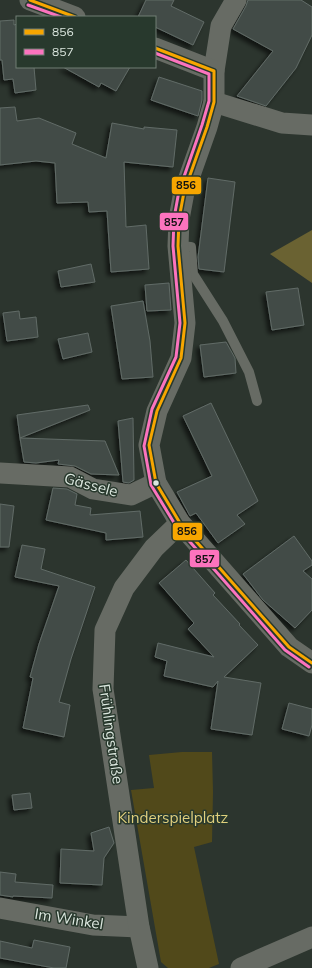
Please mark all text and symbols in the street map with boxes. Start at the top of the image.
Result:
legend [16,16,156,68]
text: 856 [52,24,74,39]
text: 857 [52,44,74,59]
line badge: 856 [171,176,202,195]
text: 856 [176,178,196,192]
line badge: 857 [159,212,189,231]
text: 857 [164,215,184,229]
street label: Gässele [62,468,120,501]
unlabelled marker [151,478,161,488]
line badge: 856 [172,522,203,541]
text: 856 [177,524,197,538]
line badge: 857 [189,549,220,568]
text: 857 [195,552,215,566]
street label: Frühlingstraße [95,683,128,785]
park label: Kinderspielplatz [118,808,229,827]
street label: Im Winkel [33,904,105,933]

